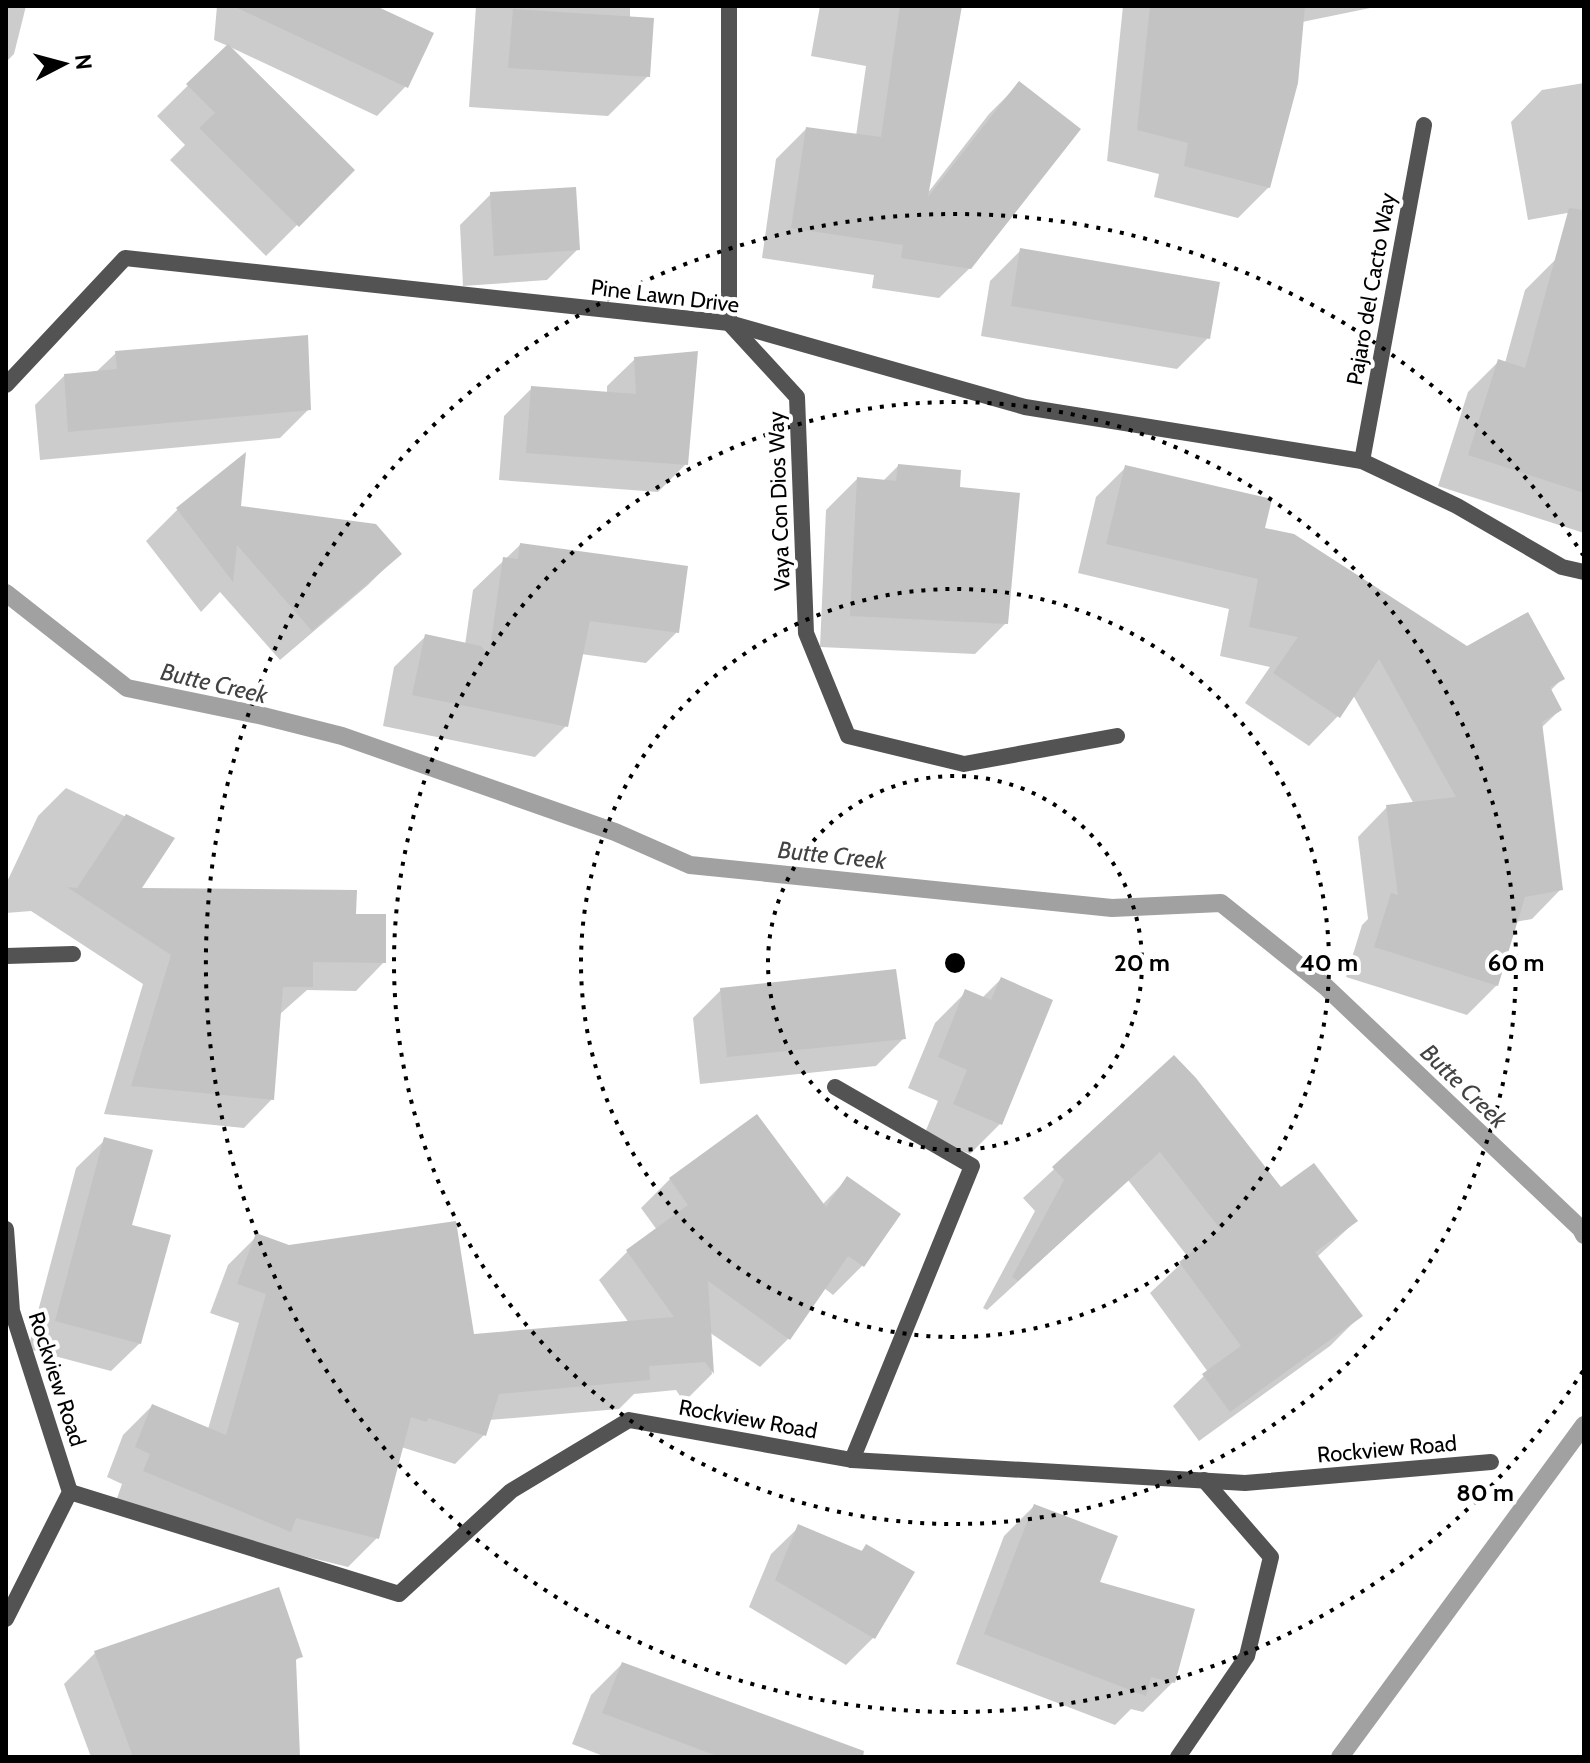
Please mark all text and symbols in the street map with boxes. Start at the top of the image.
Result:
north arrow [24,24,104,104]
text: N [69,53,98,71]
street label: Pajaro del Cacto Way [1341,191,1401,387]
street label: Pine Lawn Drive [589,273,741,319]
street label: Vaya Con Dios Way [762,411,796,591]
water label: Butte Creek [158,657,271,710]
water label: Butte Creek [776,835,888,875]
text: 20 m [1114,948,1170,977]
text: 40 m [1300,948,1358,977]
text: 60 m [1488,948,1544,977]
centre of rings [941,949,969,977]
water label: Butte Creek [1415,1038,1514,1135]
street label: Rockview Road [23,1308,91,1450]
street label: Rockview Road [677,1394,819,1444]
street label: Rockview Road [1316,1429,1458,1469]
text: 80 m [1456,1478,1514,1507]

